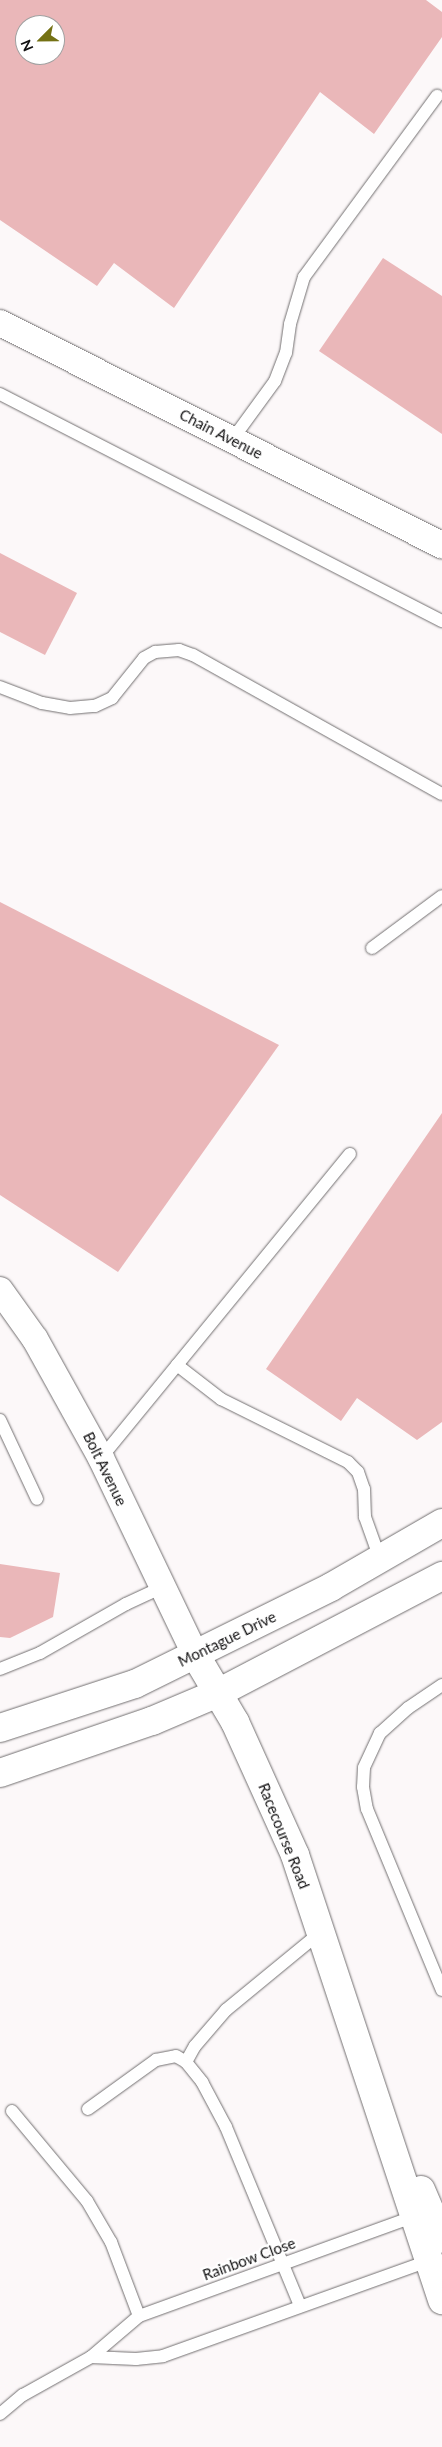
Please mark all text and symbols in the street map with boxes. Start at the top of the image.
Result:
north arrow [15,15,65,65]
text: N [17,37,37,54]
street label: Chain Avenue [176,405,266,463]
street label: Bolt Avenue [79,1429,131,1509]
street label: Montague Drive [175,1607,279,1671]
street label: Racecourse Road [255,1780,313,1892]
street label: Rainbow Close [200,2234,298,2284]

